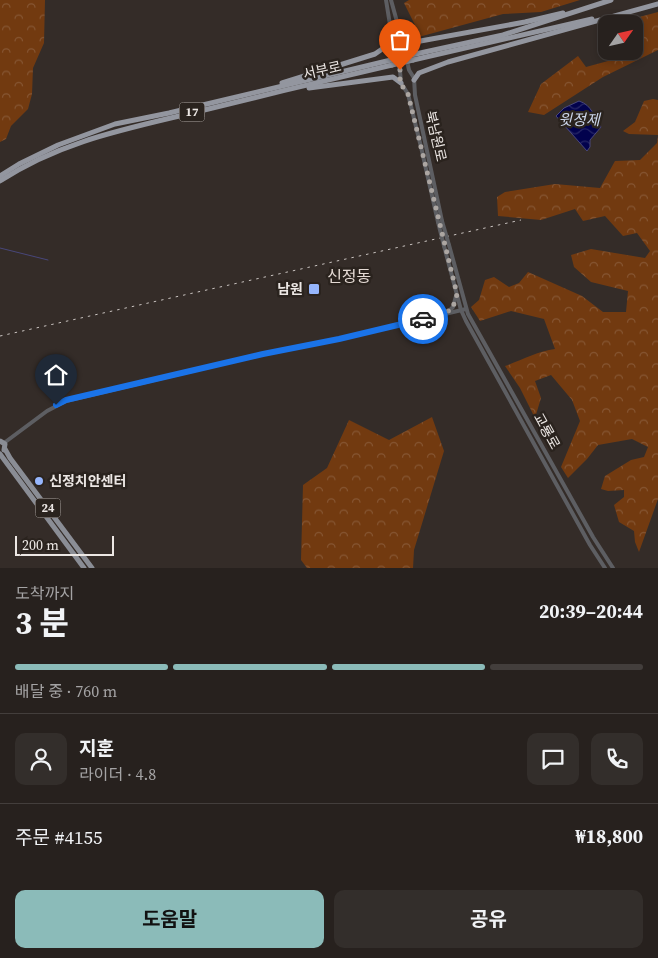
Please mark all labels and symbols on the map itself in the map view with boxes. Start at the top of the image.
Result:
north arrow [598,15,642,60]
pin [379,19,421,70]
street label: 서부로 [301,56,343,84]
road number: 17 [180,102,204,121]
street label: 북남원로 [420,109,452,163]
water label: 윗정제 [558,109,602,130]
district label: 신정동 [327,265,371,287]
place label: 남원 [277,279,303,299]
marker: 남원 [307,282,321,296]
courier [398,294,448,344]
pin [35,354,77,405]
street label: 교룡로 [529,409,565,453]
place label: 신정치안센터 [49,471,126,491]
marker: 신정치안센터 [33,475,45,487]
road number: 24 [36,498,60,518]
scale bar [15,533,114,556]

